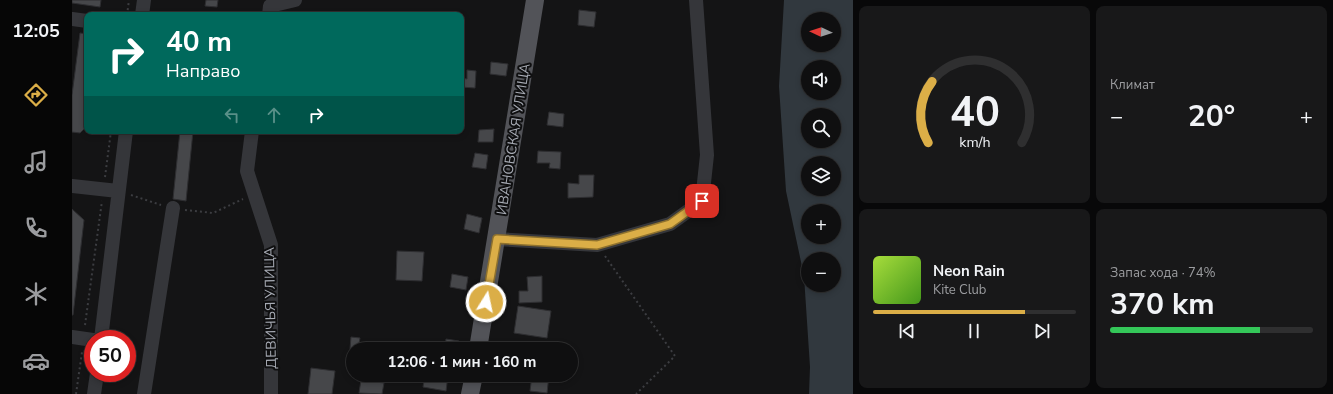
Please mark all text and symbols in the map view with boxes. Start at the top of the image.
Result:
north arrow [801,12,841,52]
map controls [801,12,841,292]
text: 12:05 [12,19,60,43]
text: 40 m [166,23,232,61]
icon: right [100,28,152,80]
text: Направо [166,59,240,83]
button: sound [801,60,841,100]
street label: ИВАНОВСКАЯ УЛИЦА [492,62,535,216]
text: Климат [1110,76,1155,94]
icon: directions [22,81,50,109]
text: 40 [950,83,999,140]
text: 20° [1188,96,1235,137]
text: − [1110,102,1123,132]
text: + [1300,102,1313,132]
icon: left [221,104,243,126]
icon: ahead [263,104,285,126]
icon: right [305,104,327,126]
button: search [801,108,841,148]
text: km/h [959,132,990,151]
icon: music [22,148,50,176]
button: layers [801,156,841,196]
pin [685,184,719,218]
icon: arrive [691,190,713,212]
button: + [801,204,841,244]
icon: phone [22,214,50,242]
street label: ДЕВИЧЬЯ УЛИЦА [260,247,281,369]
button: − [801,252,841,292]
text: Neon Rain [933,261,1005,281]
text: Запас хода · 74% [1110,264,1216,282]
icon: climate [22,280,50,308]
position arrow [465,281,507,323]
text: Kite Club [933,281,986,299]
text: 370 km [1110,284,1215,325]
icon: previous [896,320,918,342]
icon: pause [963,320,985,342]
icon: next [1031,320,1053,342]
speed limit sign: 50 [84,330,136,382]
icon: car [22,347,50,375]
text: 12:06 · 1 мин · 160 m [387,352,537,372]

